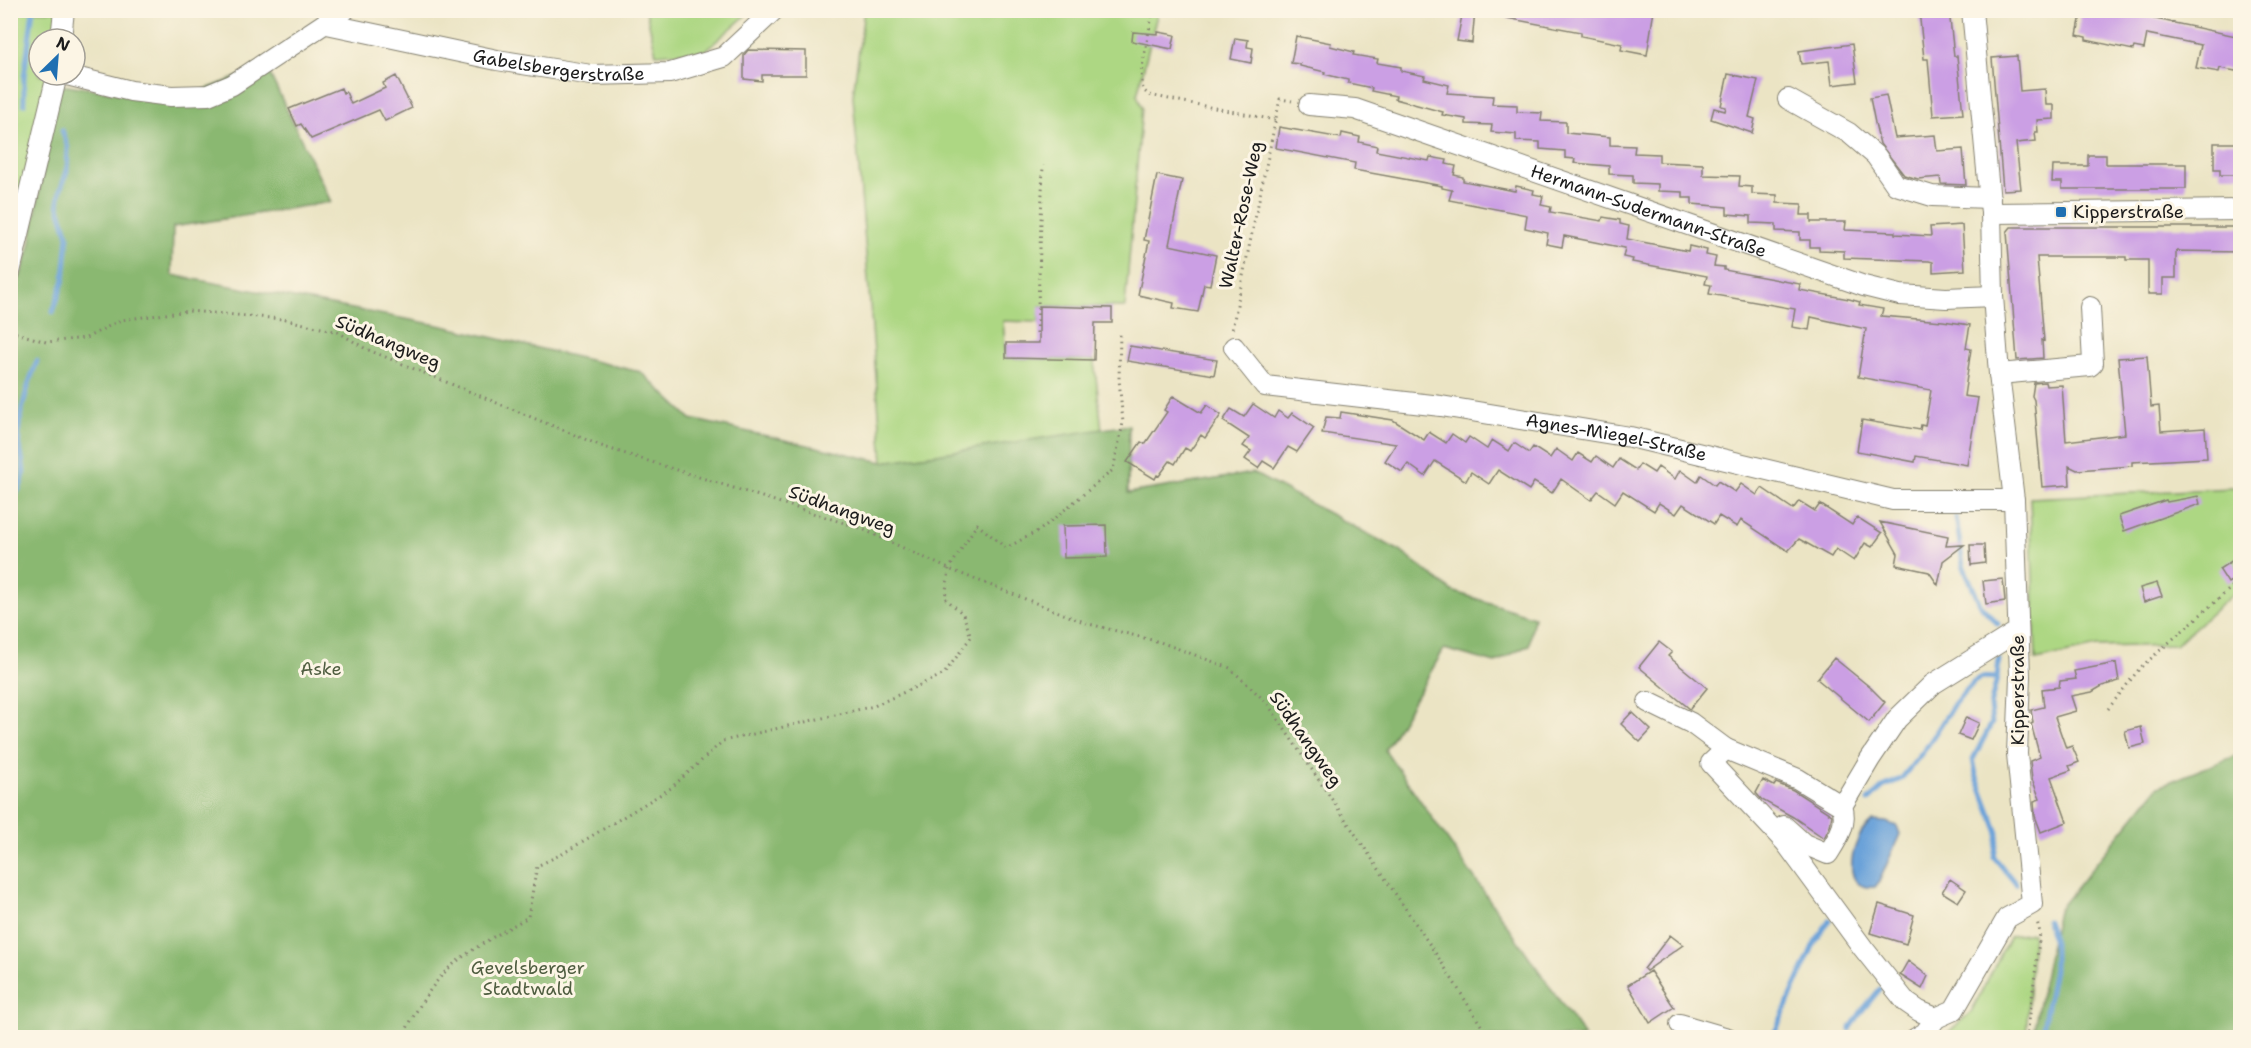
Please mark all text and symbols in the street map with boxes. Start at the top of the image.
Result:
north arrow [27,27,87,87]
text: N [53,32,73,56]
street label: Gabelsbergerstraße [471,43,645,87]
street label: Walter-Rose-Weg [1214,139,1268,291]
street label: Hermann-Sudermann-Straße [1527,159,1770,263]
place label: Kipperstraße [2073,200,2184,224]
marker: Kipperstraße [2054,205,2068,219]
street label: Südhangweg [332,309,444,375]
street label: Agnes-Miegel-Straße [1524,408,1709,467]
street label: Südhangweg [785,480,899,540]
street label: Kipperstraße [2006,635,2030,746]
park label: Aske [300,657,342,681]
street label: Südhangweg [1264,686,1348,792]
park label: Gevelsberger Stadtwald [471,956,585,1001]

